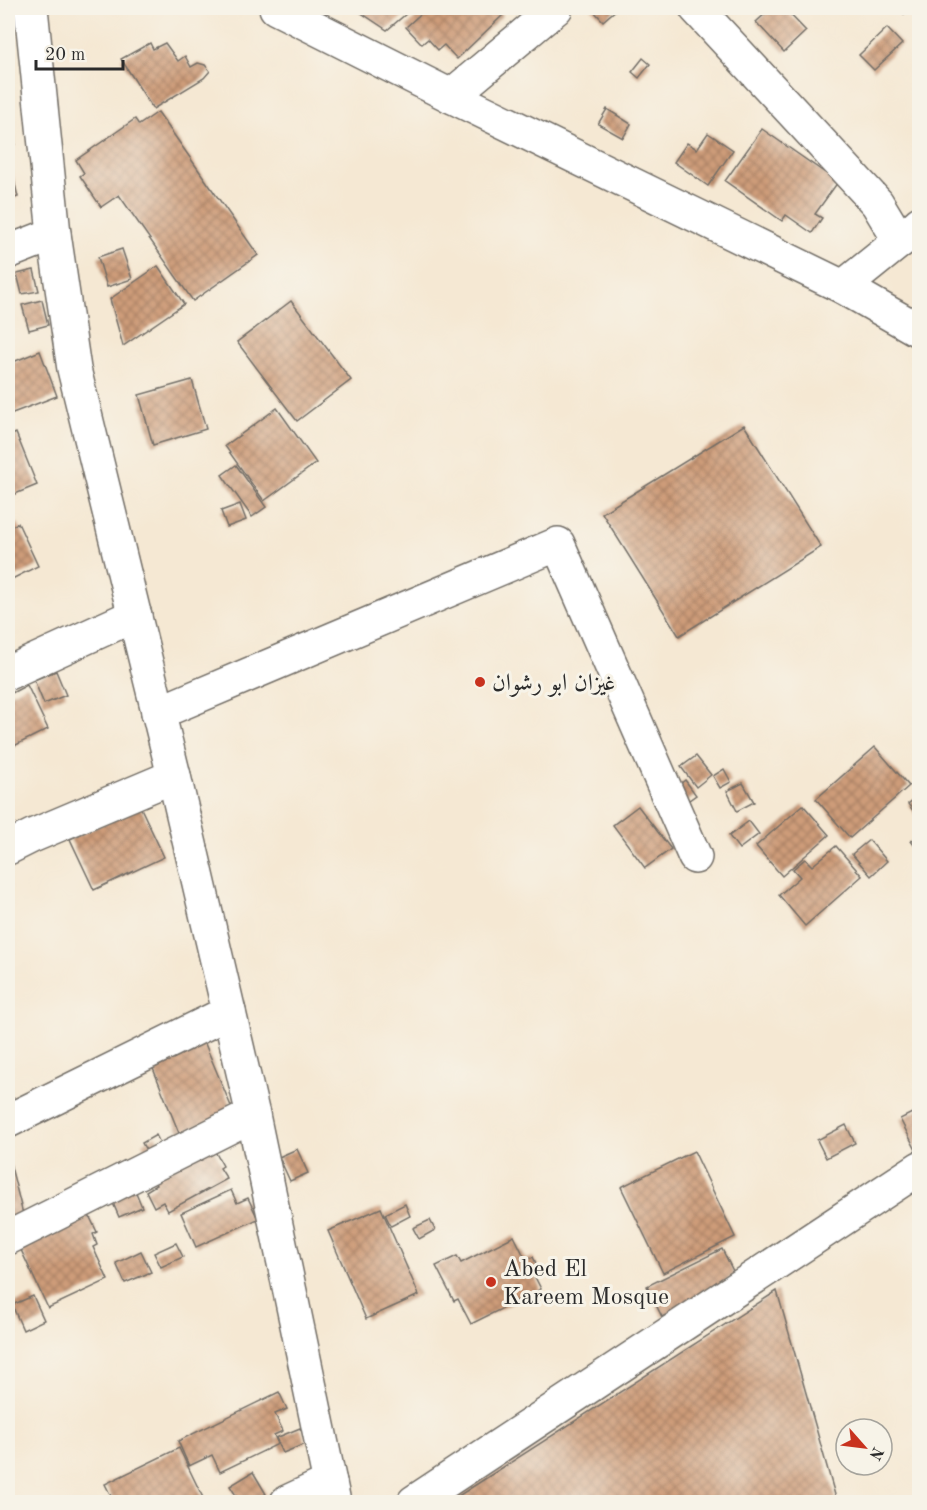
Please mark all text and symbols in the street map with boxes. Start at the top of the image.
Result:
scale bar [36,33,123,71]
text: 20 m [45,46,85,64]
place label: غيزان ابو رشوان [492,672,615,697]
marker: غيزان ابو رشوان [473,675,487,689]
place label: Abed El Kareem Mosque [503,1258,669,1310]
marker: Abed El Kareem Mosque [484,1275,498,1289]
north arrow [834,1417,894,1477]
text: N [865,1444,885,1463]

